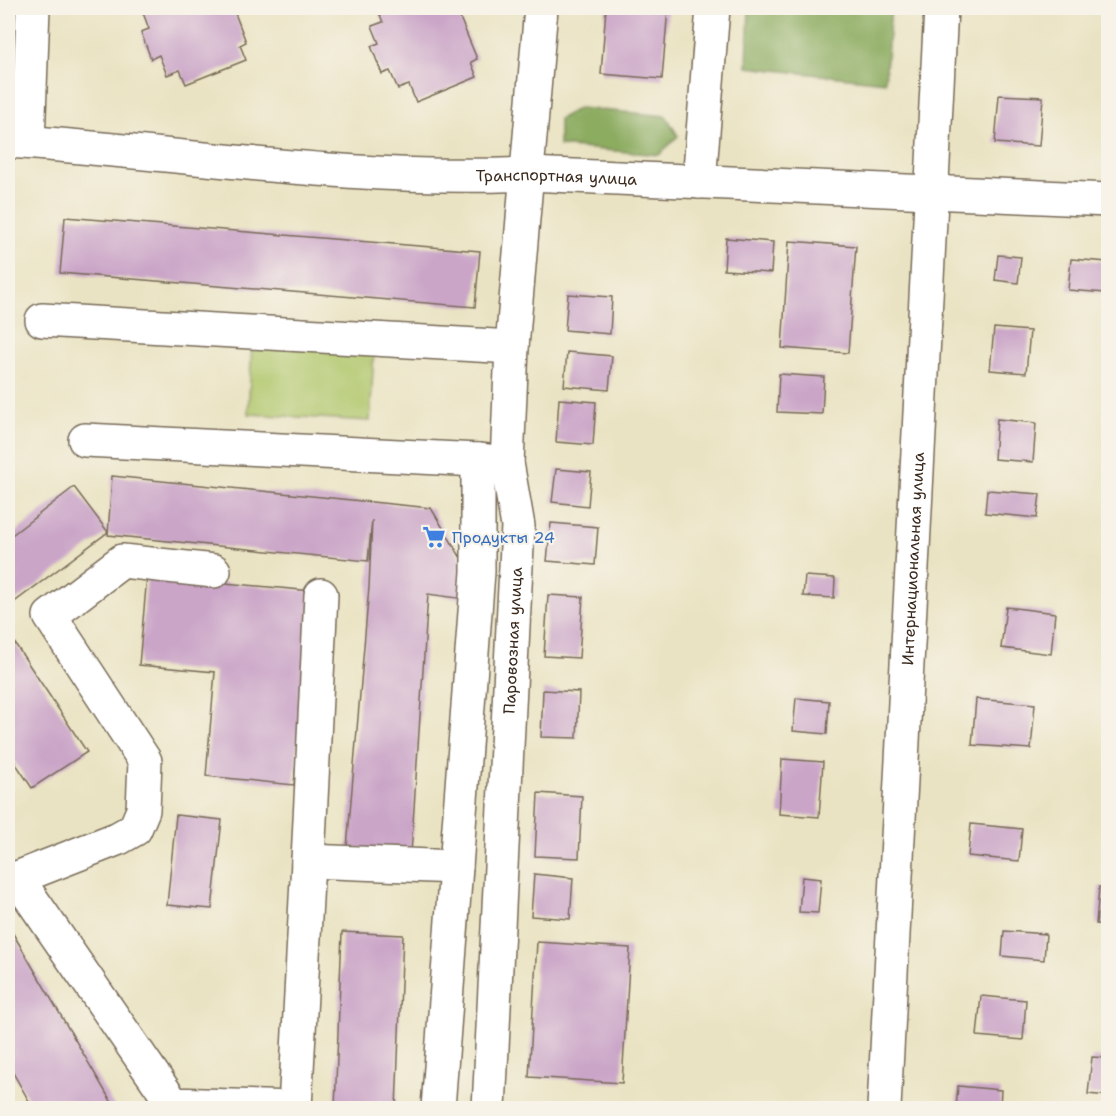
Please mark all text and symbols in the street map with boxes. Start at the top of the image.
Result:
street label: Транспортная улица [476,164,638,189]
street label: Интернациональная улица [896,451,928,666]
supermarket icon: Продукты 24 [421,524,447,550]
place label: Продукты 24 [452,527,555,548]
street label: Паровозная улица [498,567,526,715]

